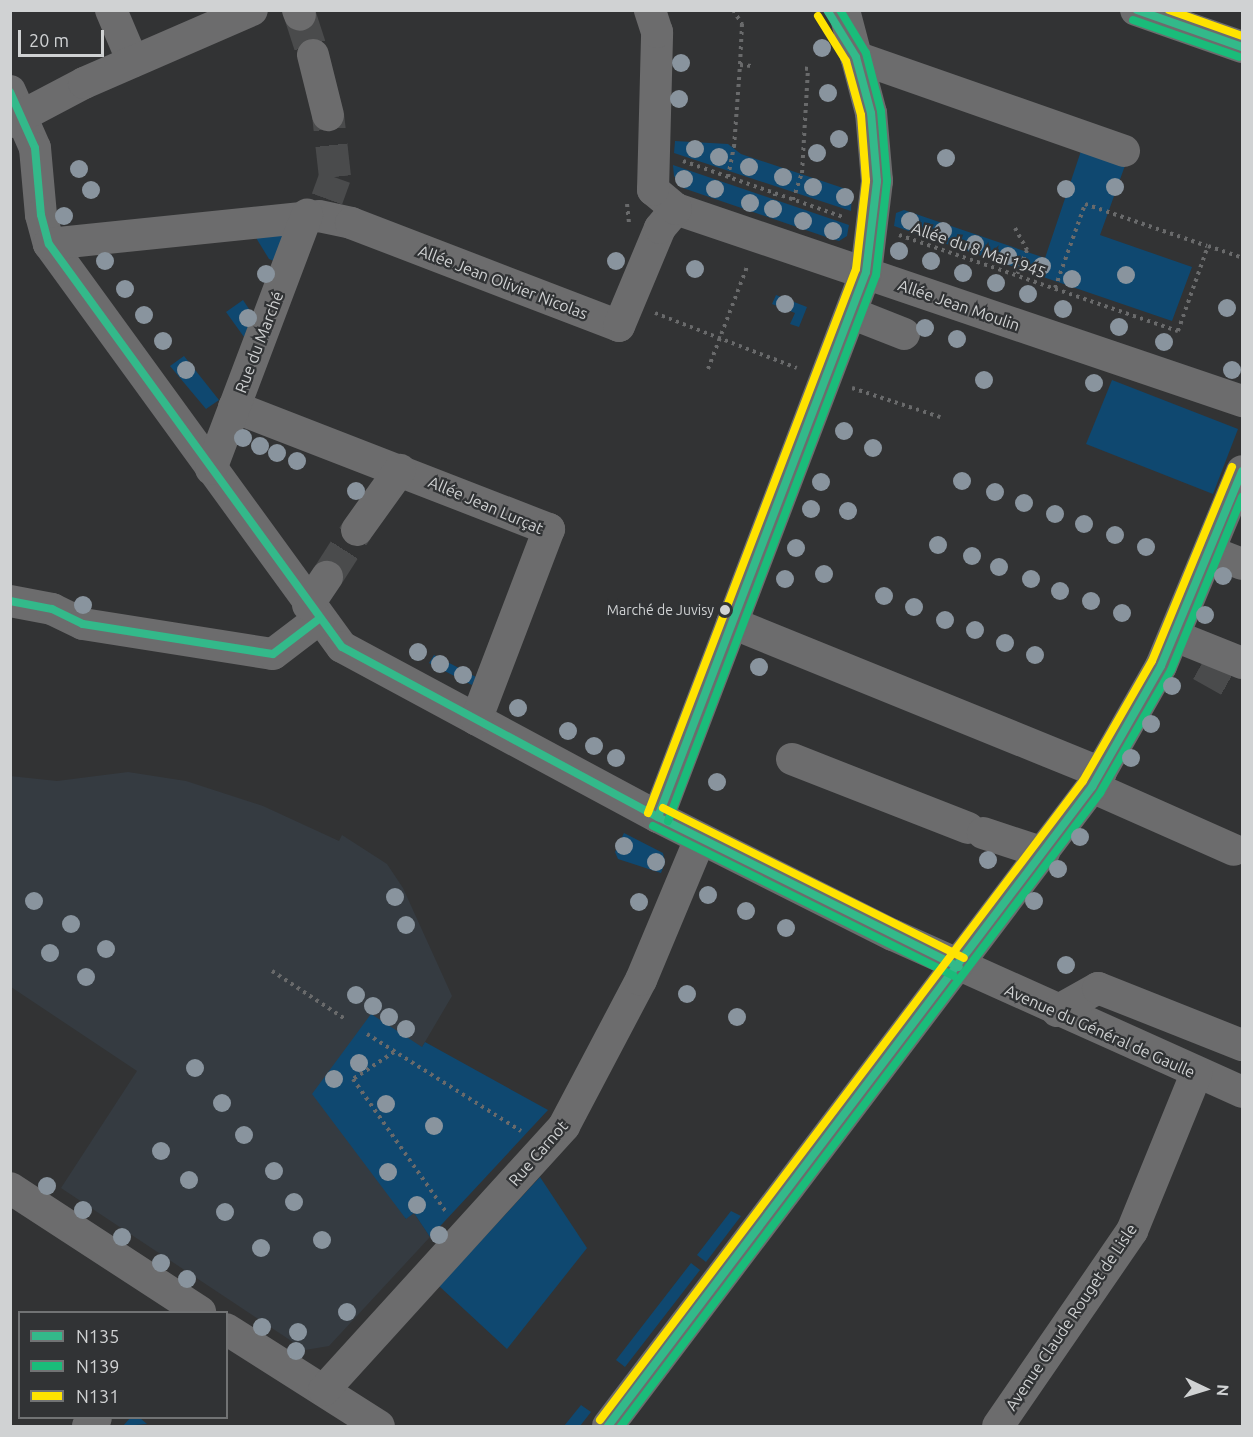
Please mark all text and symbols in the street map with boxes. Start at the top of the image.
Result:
scale bar [21,18,106,56]
text: 20 m [29,30,69,50]
street label: Allée du 8 Mai 1945 [909,218,1049,282]
street label: Allée Jean Olivier Nicolas [416,241,590,323]
street label: Allée Jean Moulin [896,275,1022,335]
street label: Rue du Marché [231,288,287,396]
street label: Allée Jean Lurçat [426,472,546,538]
place label: Marché de Juvisy [607,602,714,618]
marker: Marché de Juvisy [719,604,731,616]
street label: Avenue du Général de Gaulle [1002,980,1198,1082]
street label: Rue Carnot [504,1116,572,1190]
street label: Avenue Claude Rouget de Lisle [1001,1220,1141,1414]
legend [18,1311,228,1419]
text: N135 [76,1326,119,1346]
text: N139 [76,1356,119,1376]
north arrow [1175,1359,1235,1419]
text: N [1214,1384,1232,1397]
text: N131 [76,1386,119,1406]

